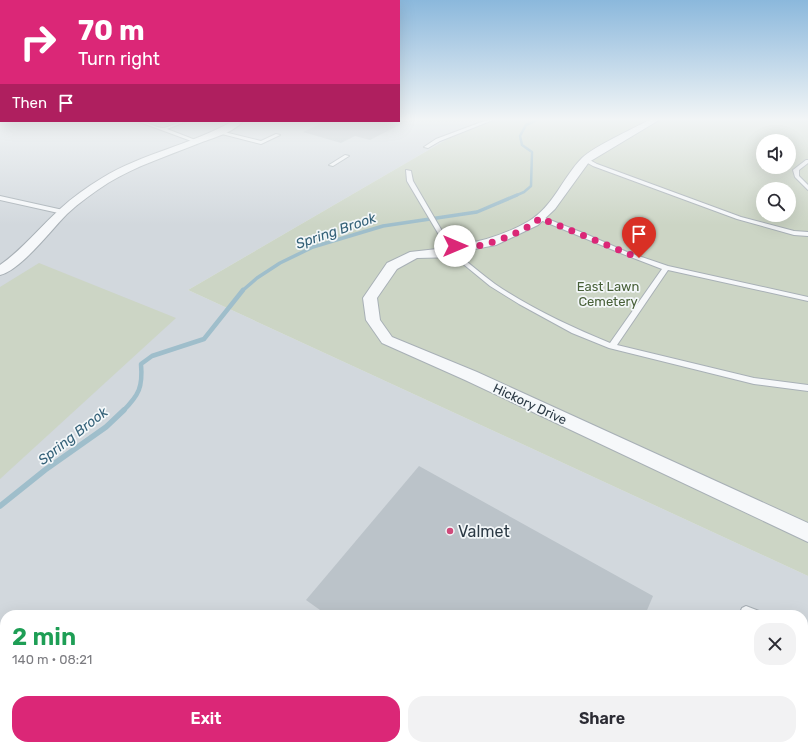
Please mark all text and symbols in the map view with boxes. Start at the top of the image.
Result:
text: 70 m [78,14,145,47]
icon: right [12,16,64,68]
text: Turn right [78,48,160,70]
icon: arrive [55,92,77,114]
text: Then [12,94,47,112]
map controls [756,134,796,222]
button: sound [756,134,796,174]
button: search [756,182,796,222]
water label: Spring Brook [294,209,379,253]
pin [622,217,656,258]
icon: arrive [628,223,650,245]
position arrow [434,225,476,267]
park label: East Lawn Cemetery [577,279,639,309]
street label: Hickory Drive [491,380,569,428]
water label: Spring Brook [35,403,112,469]
place label: Valmet [458,522,510,541]
marker: Valmet [445,526,455,536]
text: 2 min [12,623,76,651]
button: close [754,623,796,665]
text: 140 m · 08:21 [12,652,92,667]
button: Exit [12,696,400,742]
button: Share [408,696,796,742]

